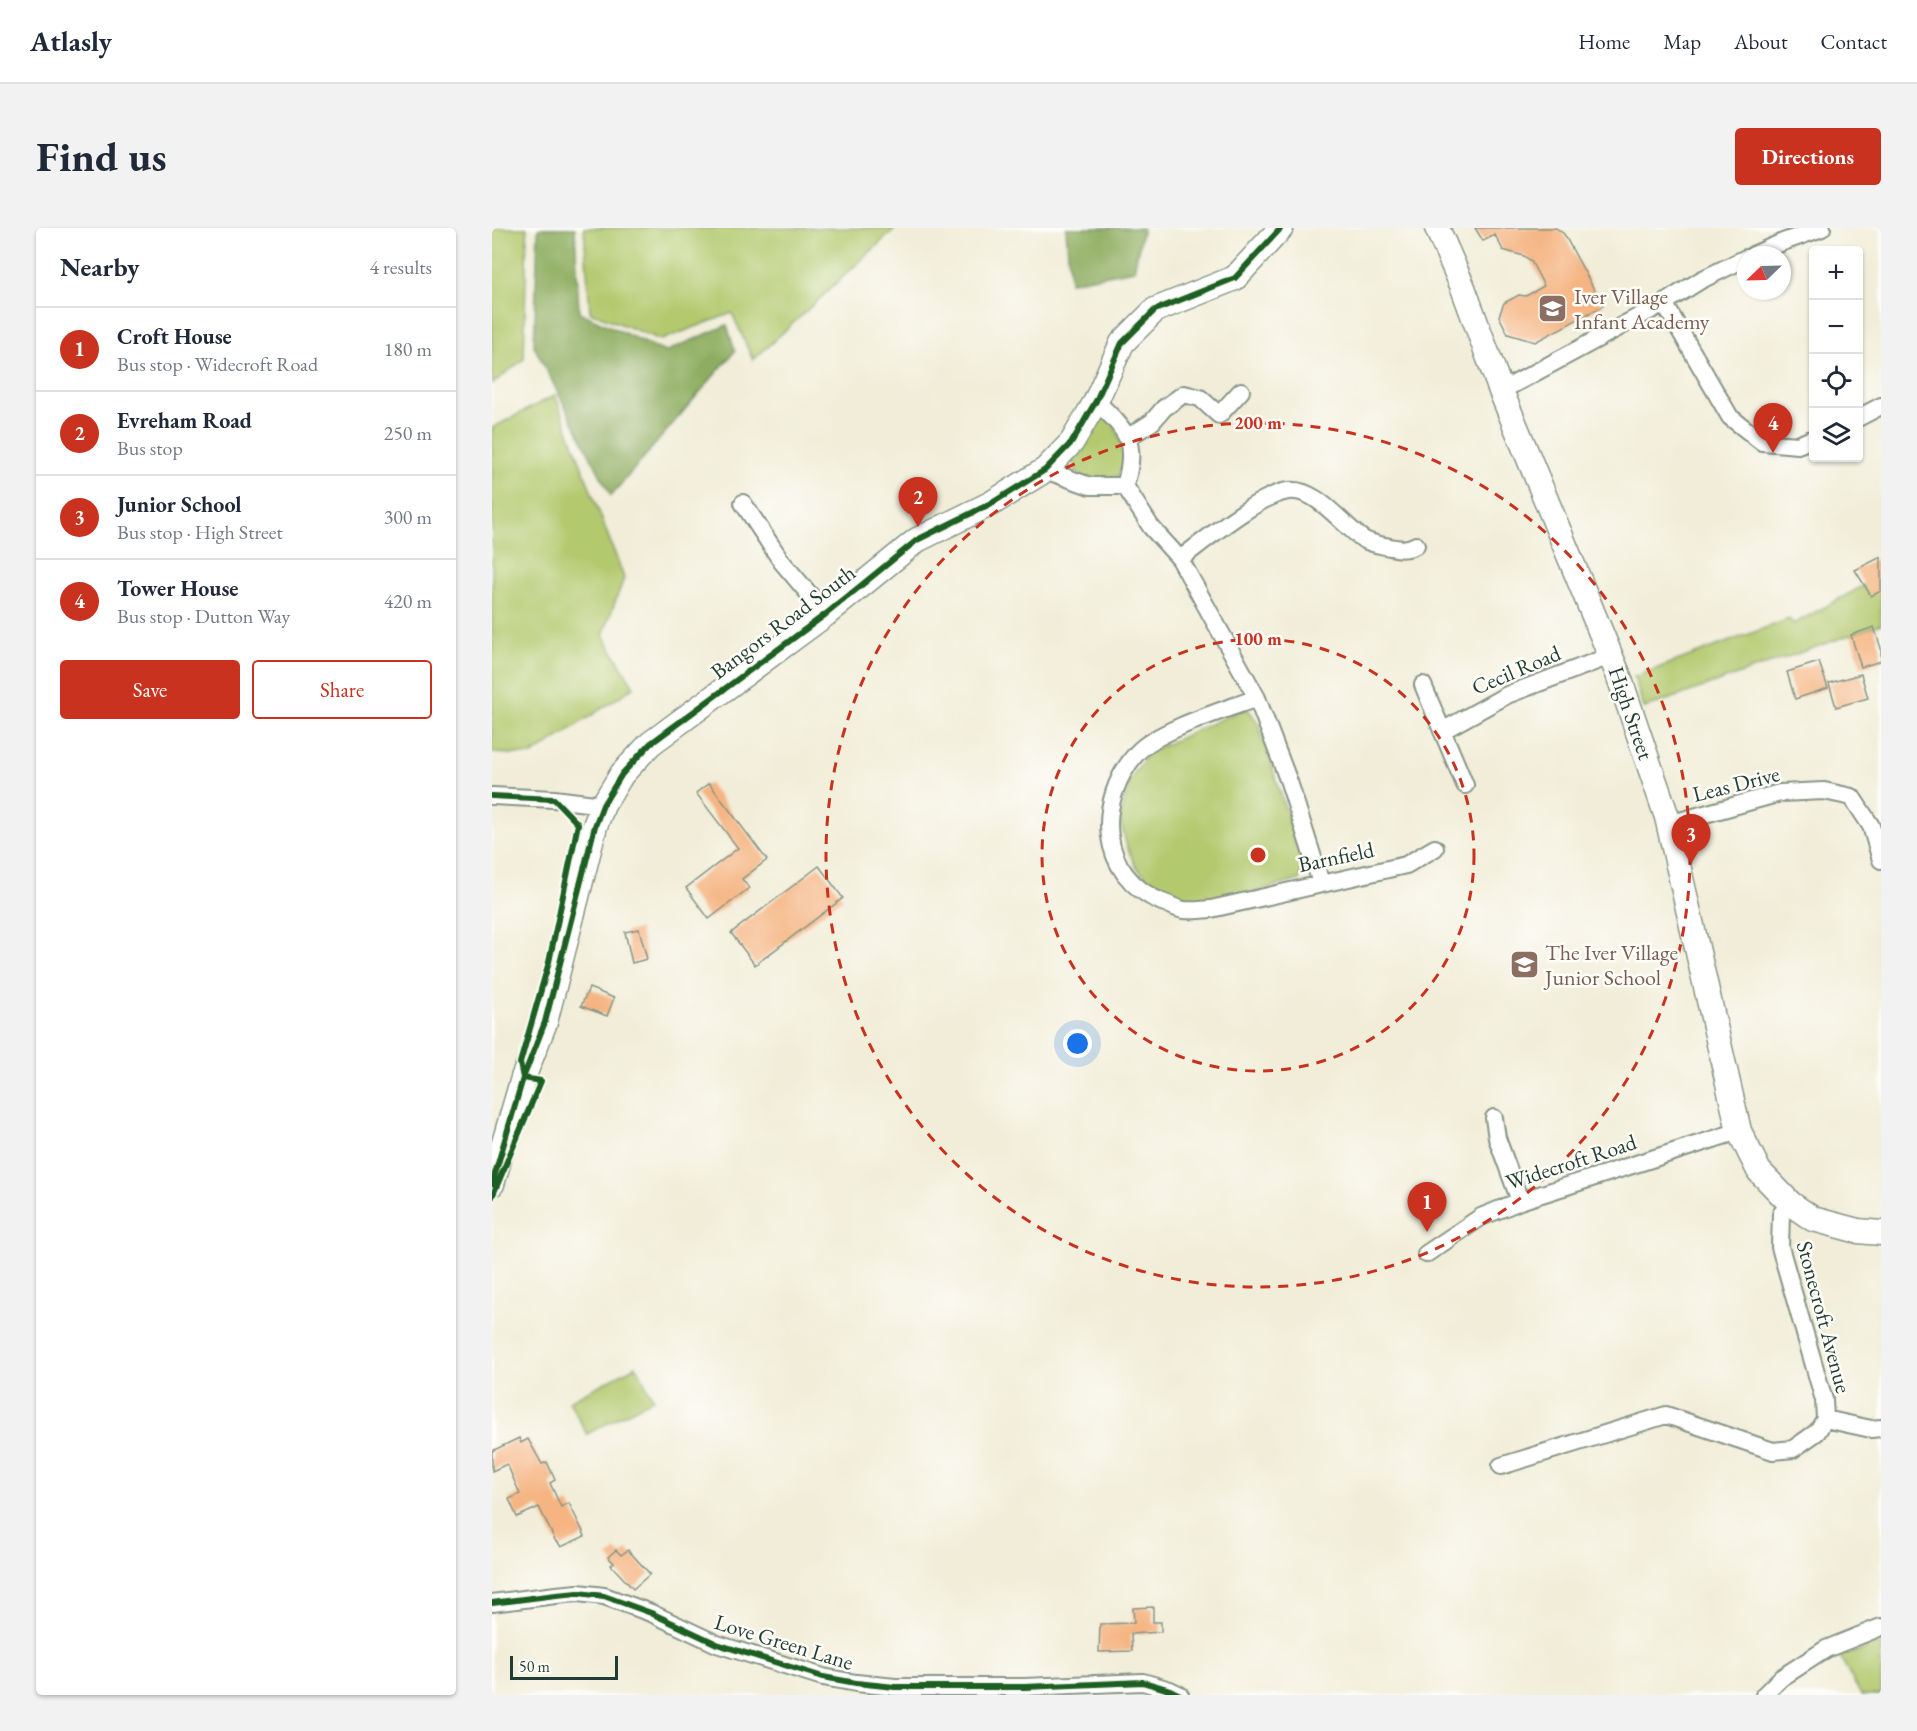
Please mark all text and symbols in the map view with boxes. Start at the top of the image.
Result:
text: Atlasly [30,23,112,59]
text: Home [1578,28,1630,55]
text: Map [1663,28,1701,55]
text: About [1734,28,1787,55]
text: Contact [1820,28,1887,55]
button: Directions [1735,128,1881,185]
text: Find us [36,129,167,184]
north arrow [1737,246,1791,300]
map controls [1809,246,1863,462]
button: + [1809,246,1863,300]
text: Nearby [60,250,140,284]
text: 4 results [369,254,432,280]
place label: Iver Village Infant Academy [1574,282,1710,336]
school or university icon: Iver Village Infant Academy [1537,293,1569,325]
button: − [1809,300,1863,354]
text: Croft House [117,322,232,351]
text: 1 [74,336,85,362]
text: 180 m [384,336,432,362]
text: Bus stop · Widecroft Road [117,351,318,377]
button: locate [1809,354,1863,408]
pin: 4 [1754,404,1792,453]
text: Evreham Road [117,406,252,435]
button: layers [1809,408,1863,462]
text: 200 m [1234,411,1282,434]
text: 2 [74,420,85,446]
text: 250 m [384,420,432,446]
text: Bus stop [117,435,183,461]
pin: 2 [898,478,938,527]
text: Junior School [117,490,241,519]
text: 3 [74,504,85,530]
text: 300 m [384,504,432,530]
text: Bus stop · High Street [117,519,283,545]
street label: Bangors Road South [705,558,861,686]
text: Tower House [117,574,238,603]
text: 4 [74,588,85,614]
text: 420 m [384,588,432,614]
text: Bus stop · Dutton Way [117,603,290,629]
text: 100 m [1234,627,1282,650]
street label: Cecil Road [1467,638,1566,702]
button: Save [60,660,240,719]
button: Share [252,660,432,719]
street label: High Street [1602,662,1661,764]
street label: Leas Drive [1689,759,1783,809]
pin: 3 [1672,814,1710,864]
street label: Barnfield [1295,835,1378,879]
centre of rings [1248,845,1268,865]
place label: The Iver Village Junior School [1543,938,1679,992]
school or university icon: The Iver Village Junior School [1508,949,1540,981]
your location [1063,1029,1092,1058]
street label: Widecroft Road [1502,1127,1641,1197]
pin: 1 [1408,1182,1446,1232]
street label: Stonecroft Avenue [1790,1238,1858,1397]
street label: Love Green Lane [711,1607,857,1677]
scale bar [510,1653,618,1680]
text: 50 m [519,1656,550,1677]

